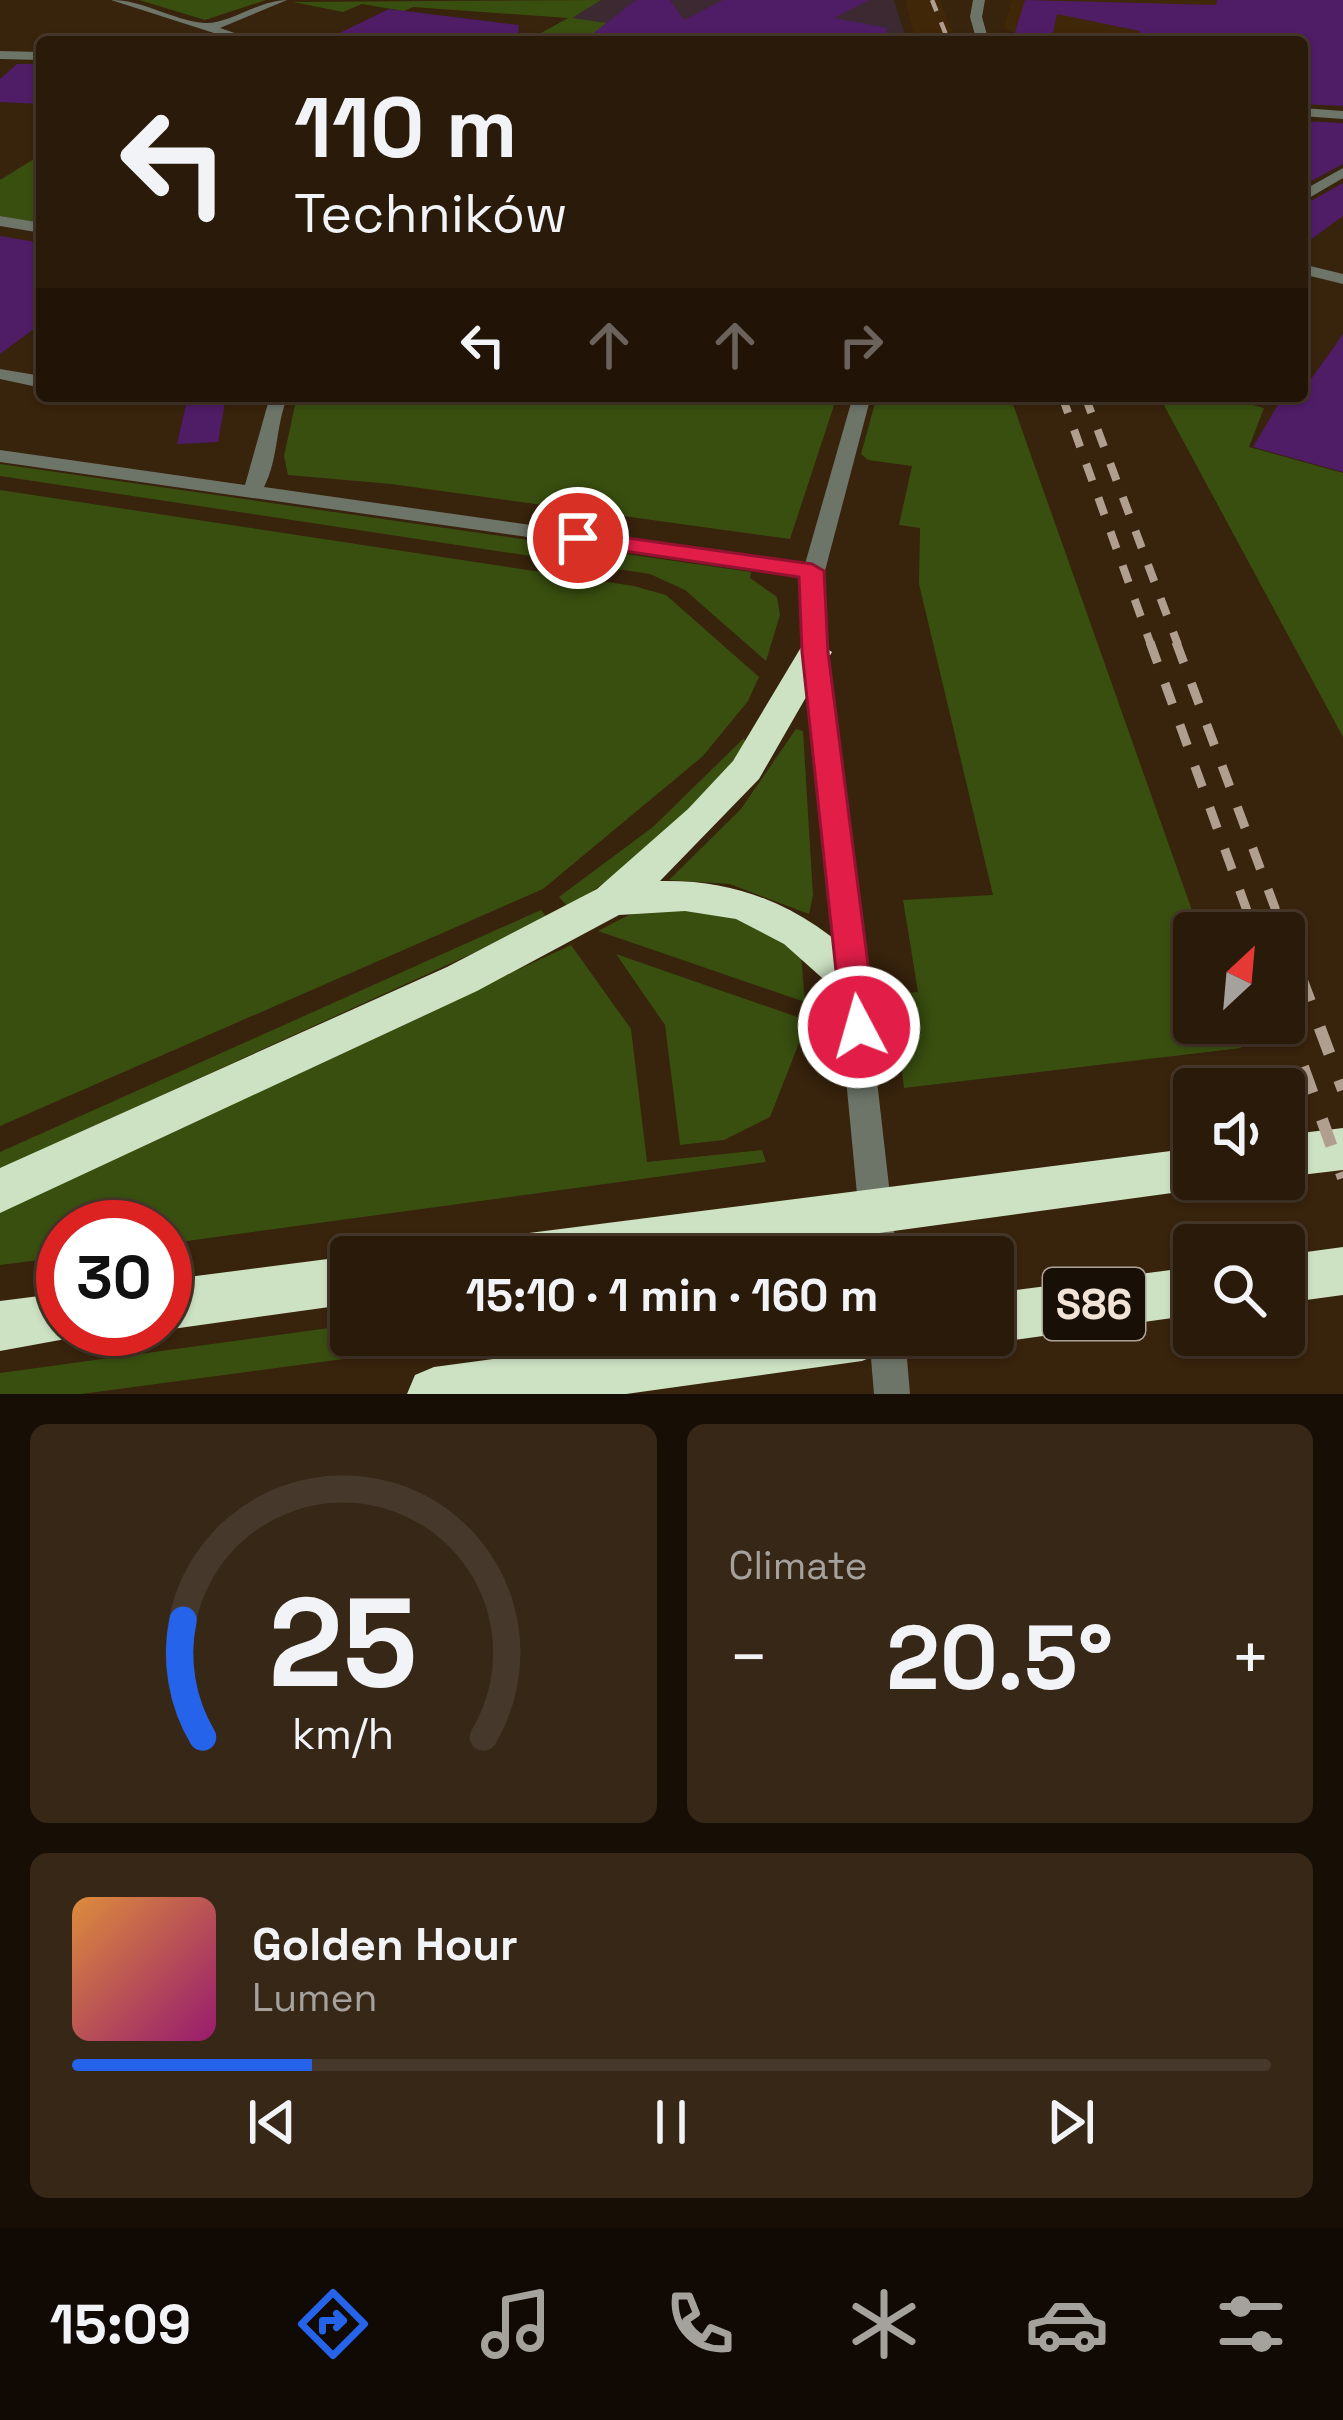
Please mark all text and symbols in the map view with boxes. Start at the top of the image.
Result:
text: 110 m [294,74,517,182]
icon: left [96,84,252,240]
text: Techników [294,179,568,248]
icon: left [450,312,516,378]
icon: ahead [576,312,642,378]
icon: ahead [702,312,768,378]
icon: right [828,312,894,378]
pin [527,487,629,589]
icon: arrive [545,505,611,571]
north arrow [1173,912,1305,1044]
map controls [1173,912,1305,1356]
position arrow [796,964,922,1090]
button: sound [1173,1068,1305,1200]
speed limit sign: 30 [36,1200,192,1356]
button: search [1173,1224,1305,1356]
text: 15:10 · 1 min · 160 m [466,1267,878,1324]
road number: S86 [1043,1268,1145,1340]
text: Climate [729,1541,868,1590]
text: 25 [269,1563,418,1722]
text: 20.5° [886,1600,1113,1715]
text: − [729,1615,769,1699]
text: + [1230,1615,1271,1699]
text: km/h [292,1706,394,1761]
text: Golden Hour [252,1916,518,1973]
text: Lumen [252,1973,378,2022]
icon: previous [239,2089,305,2155]
icon: pause [638,2089,704,2155]
icon: next [1038,2089,1104,2155]
icon: directions [291,2282,375,2366]
icon: music [474,2282,558,2366]
icon: phone [658,2282,742,2366]
icon: climate [842,2282,926,2366]
icon: car [1025,2282,1109,2366]
icon: filters [1209,2282,1293,2366]
text: 15:09 [50,2290,191,2359]

